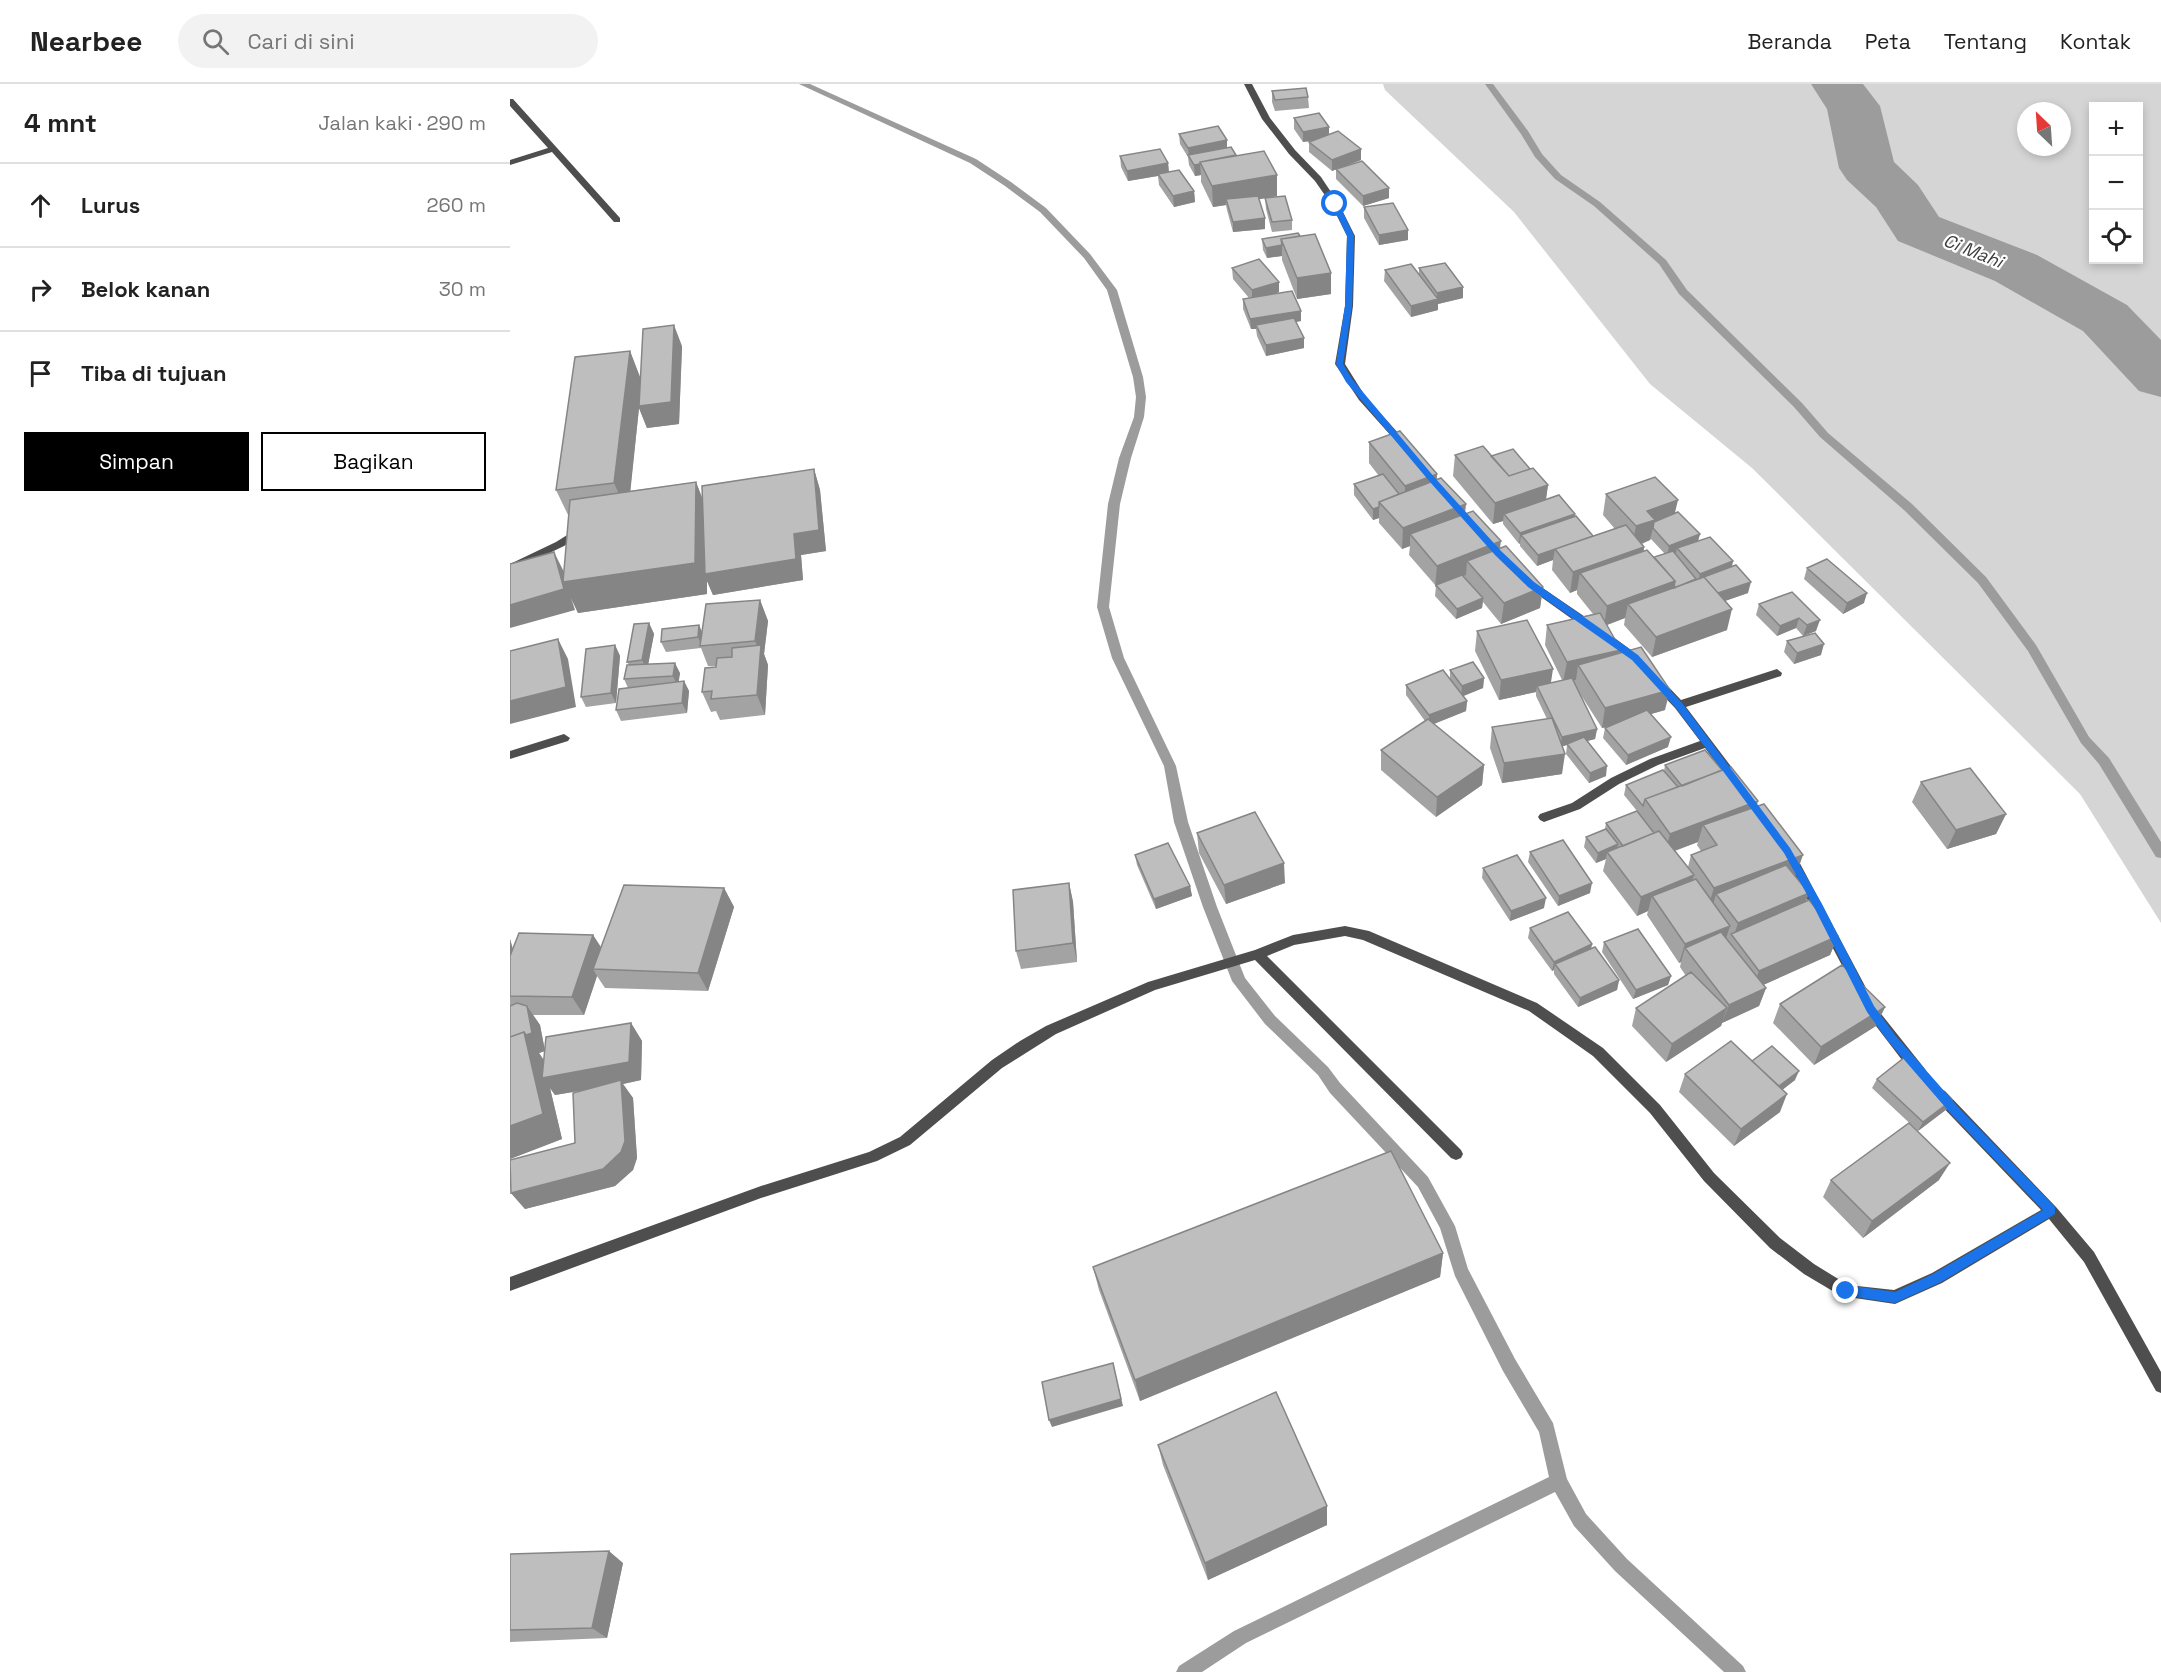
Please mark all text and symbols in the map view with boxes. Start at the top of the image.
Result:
search box [178,14,598,68]
text: Nearbee [30,23,142,59]
icon: search [199,25,232,58]
text: Cari di sini [247,27,355,55]
text: Beranda [1747,28,1832,55]
text: Peta [1865,28,1911,55]
text: Tentang [1944,28,2027,55]
text: Kontak [2060,28,2131,55]
north arrow [2017,102,2071,156]
map controls [2089,102,2143,264]
button: + [2089,102,2143,156]
text: 4 mnt [24,106,97,140]
text: Jalan kaki · 290 m [318,110,486,136]
button: − [2089,156,2143,210]
icon: ahead [24,189,57,222]
route start [1321,190,1347,216]
text: Lurus [81,191,140,219]
text: 260 m [427,192,486,218]
button: locate [2089,210,2143,264]
water label: Ci Mahi [1940,228,2009,274]
icon: right [24,273,57,306]
text: Belok kanan [81,275,210,303]
text: 30 m [439,276,486,302]
icon: arrive [24,357,57,390]
text: Tiba di tujuan [81,359,227,387]
button: Simpan [24,432,249,491]
button: Bagikan [261,432,486,491]
route end [1832,1277,1858,1303]

